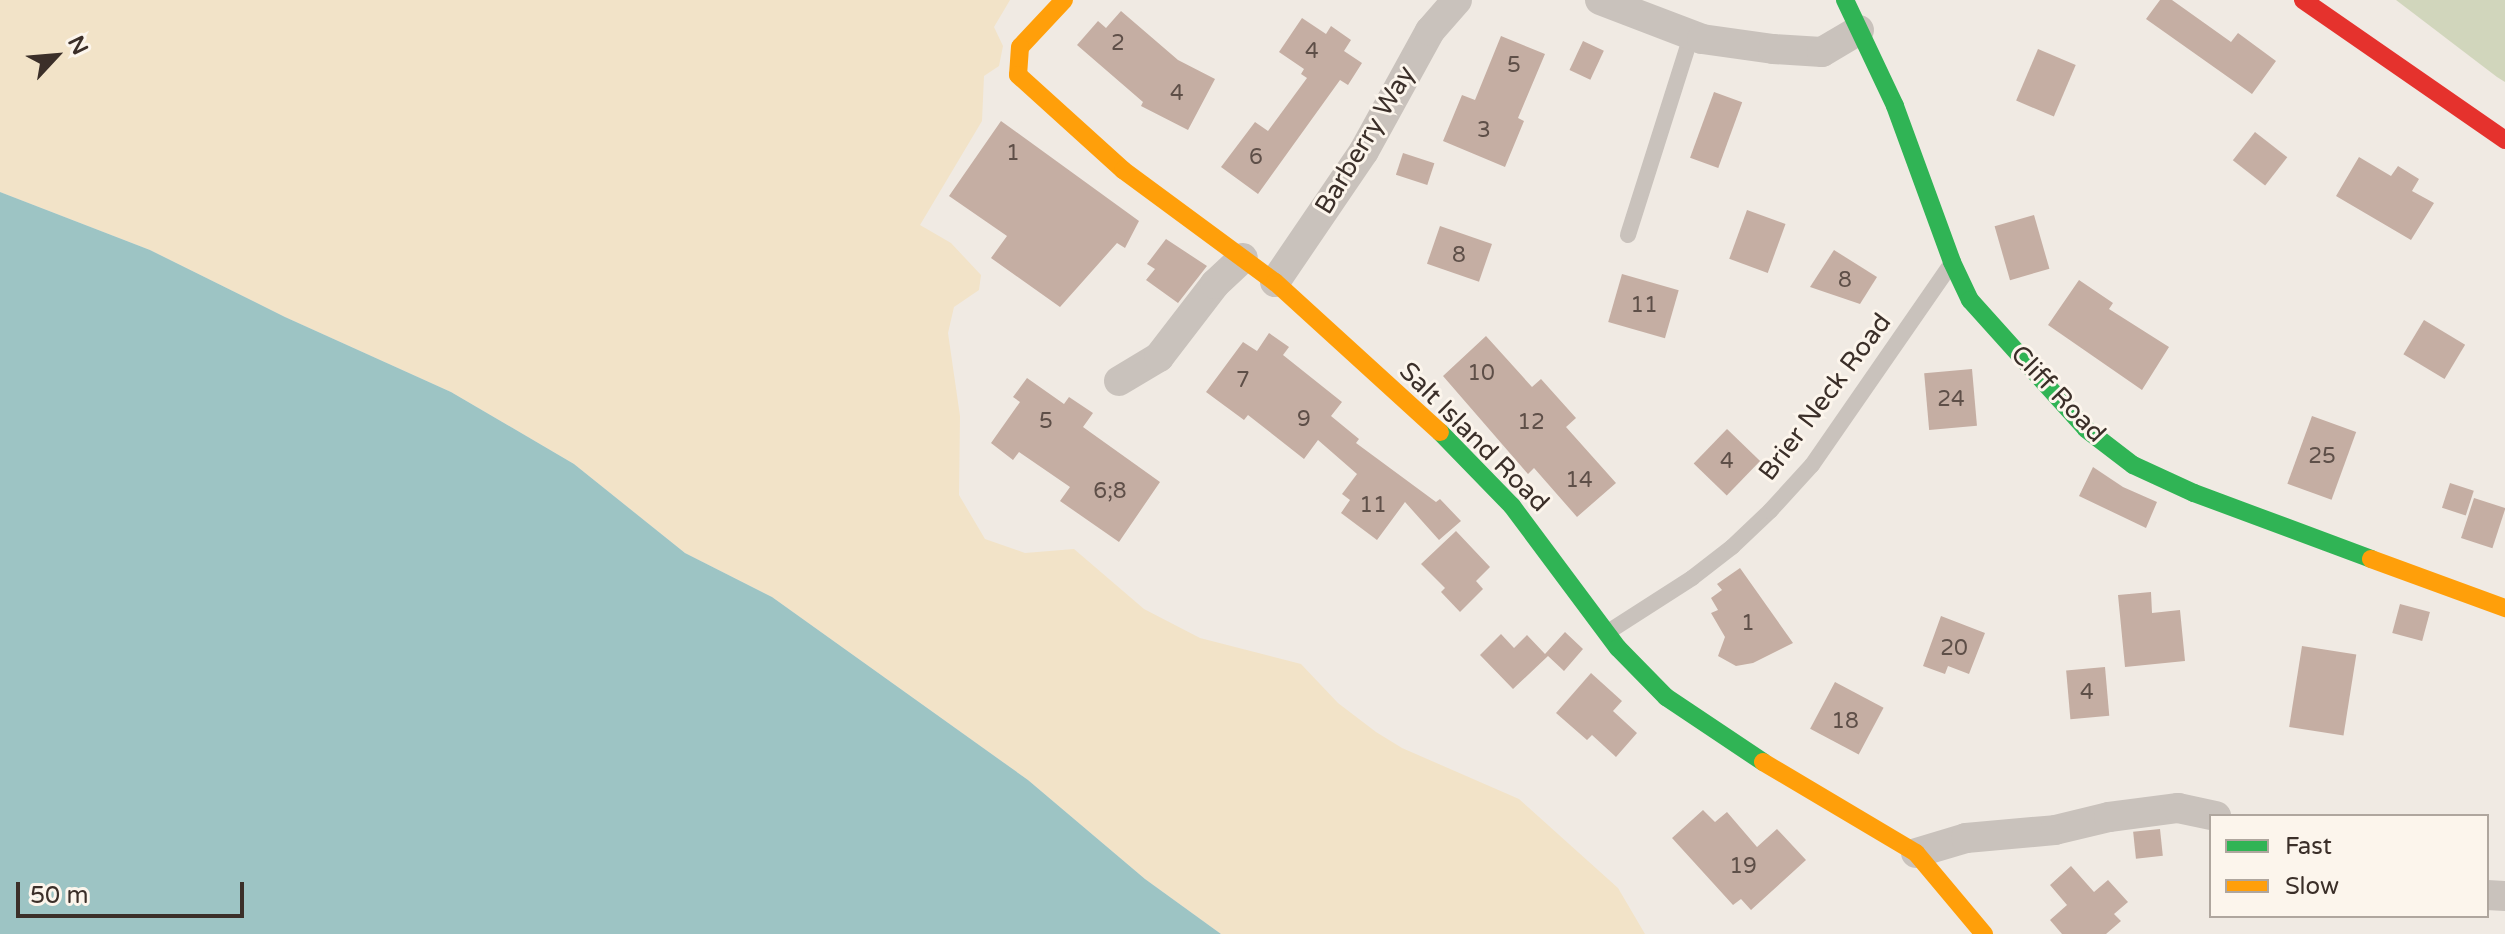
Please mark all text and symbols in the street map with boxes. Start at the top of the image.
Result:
north arrow [16,16,96,96]
house number: 2 [1111,31,1125,57]
text: N [62,32,93,59]
house number: 4 [1305,39,1319,65]
house number: 5 [1507,53,1521,79]
street label: Barberry Way [1308,60,1422,220]
house number: 4 [1170,81,1184,107]
house number: 3 [1477,118,1491,144]
house number: 1 [1006,141,1020,167]
house number: 6 [1249,145,1263,171]
house number: 8 [1452,243,1466,269]
house number: 8 [1838,268,1852,294]
house number: 11 [1630,293,1658,319]
street label: Brier Neck Road [1752,307,1898,487]
street label: Cliff Road [2004,339,2112,449]
street label: Salt Island Road [1393,356,1555,518]
house number: 10 [1467,361,1495,387]
house number: 7 [1236,368,1250,394]
house number: 24 [1937,387,1965,413]
house number: 9 [1297,407,1311,433]
house number: 5 [1039,409,1053,435]
house number: 12 [1517,410,1545,436]
house number: 25 [2308,444,2336,470]
house number: 4 [1720,449,1734,475]
house number: 14 [1565,468,1593,494]
house number: 6;8 [1093,479,1127,505]
house number: 11 [1359,493,1387,519]
house number: 1 [1741,611,1755,637]
house number: 20 [1940,636,1968,662]
house number: 4 [2080,680,2094,706]
house number: 18 [1831,709,1859,735]
legend [2209,814,2489,918]
text: Fast [2285,832,2332,861]
house number: 19 [1729,854,1757,880]
scale bar [20,866,248,916]
text: Slow [2285,872,2339,901]
text: 50 m [30,881,88,910]

